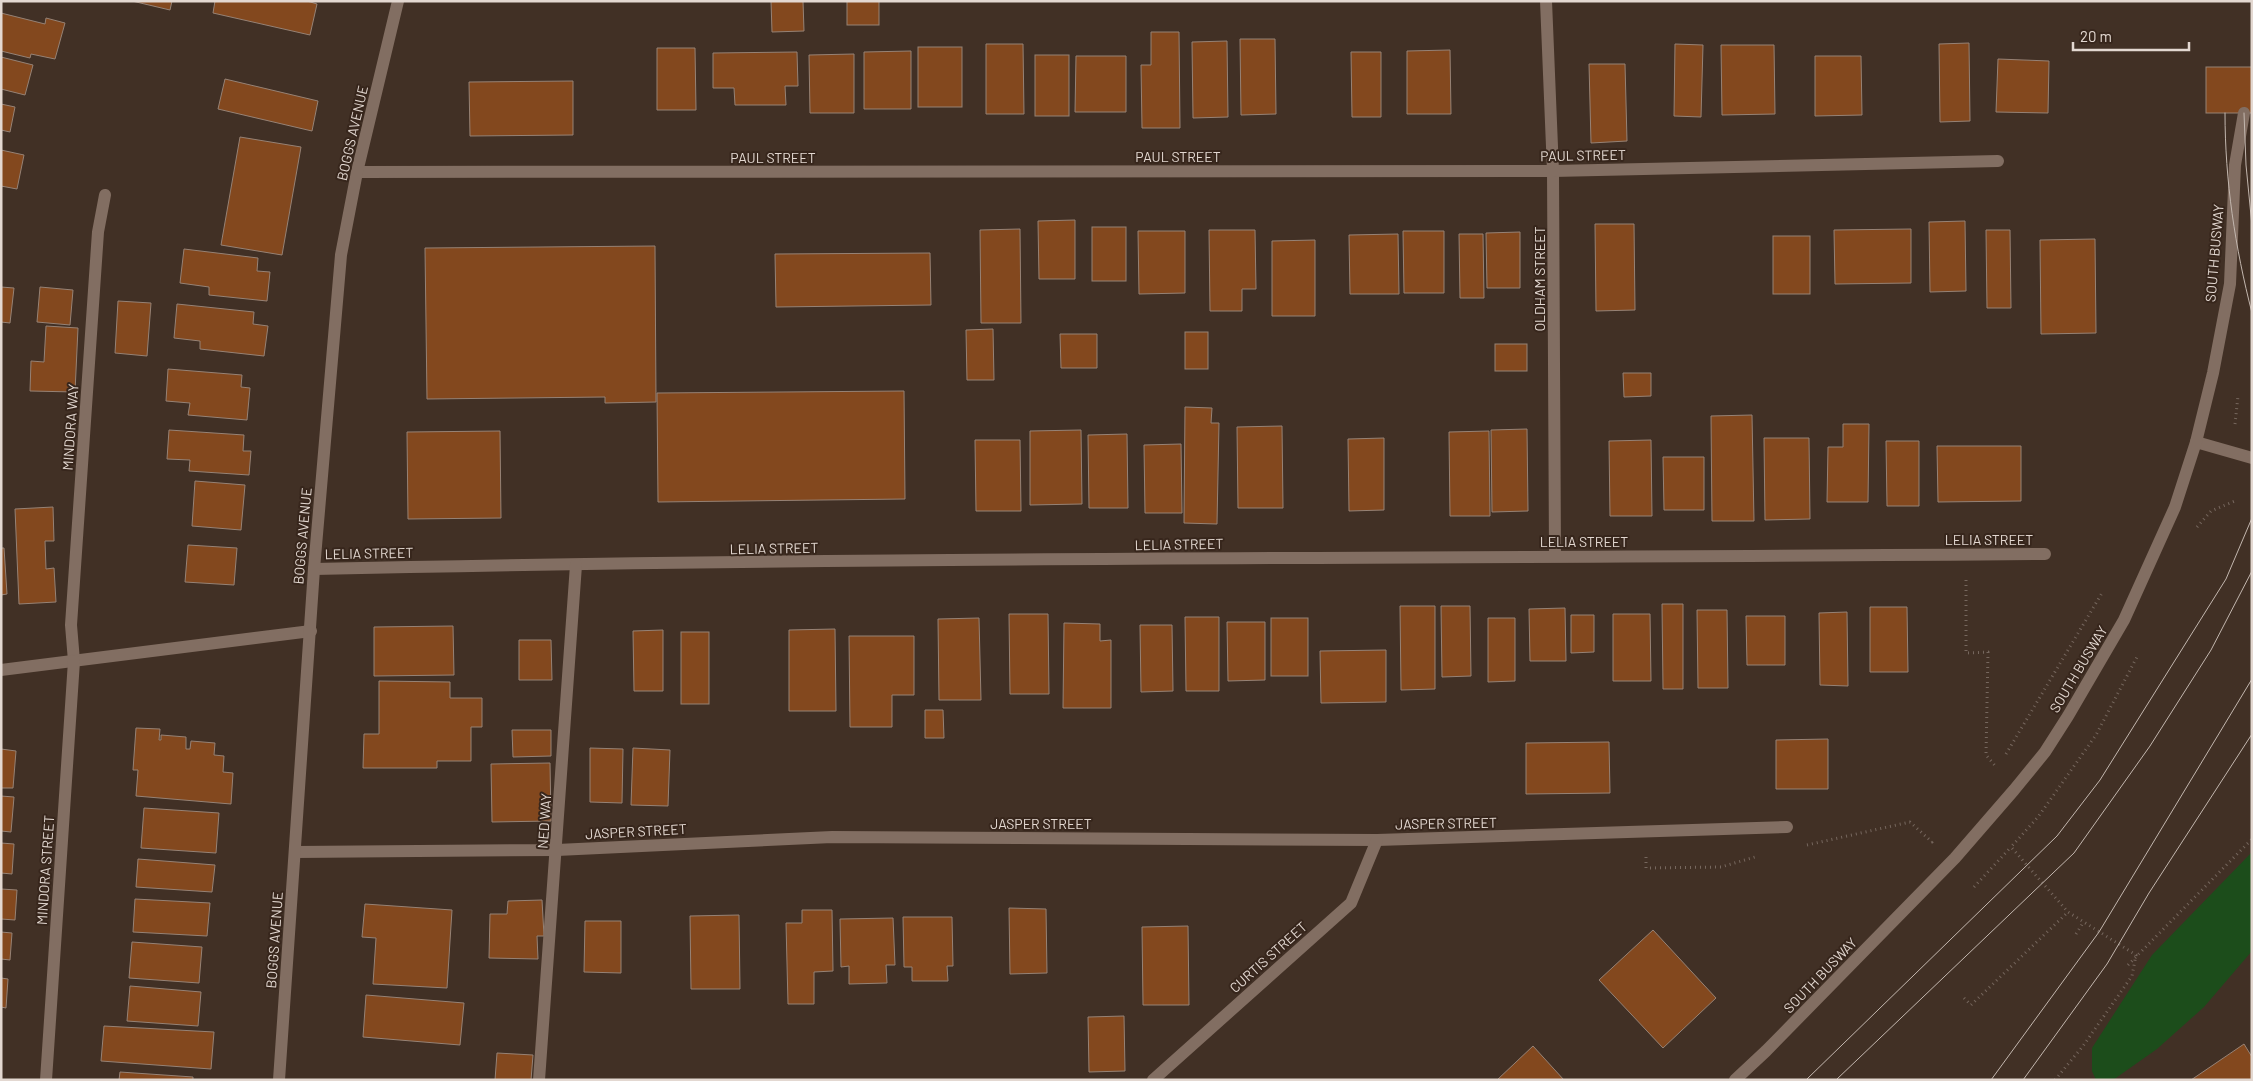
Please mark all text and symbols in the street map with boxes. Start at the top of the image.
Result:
scale bar [2073,20,2189,52]
text: 20 m [2080,27,2112,45]
street label: BOGGS AVENUE [333,84,371,182]
street label: PAUL STREET [1540,146,1626,164]
street label: PAUL STREET [1135,148,1221,165]
street label: PAUL STREET [730,149,816,166]
street label: SOUTH BUSWAY [2201,203,2227,303]
street label: OLDHAM STREET [1531,226,1548,332]
street label: MINDORA WAY [58,383,82,471]
street label: BOGGS AVENUE [289,487,315,585]
street label: LELIA STREET [1945,531,2033,548]
street label: LELIA STREET [1540,533,1628,550]
street label: LELIA STREET [1135,535,1223,553]
street label: LELIA STREET [730,539,818,557]
street label: LELIA STREET [325,544,413,562]
street label: SOUTH BUSWAY [2045,622,2111,715]
street label: NED WAY [534,793,554,849]
street label: JASPER STREET [1395,814,1497,832]
street label: MINDORA STREET [33,815,57,925]
street label: JASPER STREET [990,815,1092,832]
street label: JASPER STREET [585,820,687,842]
street label: BOGGS AVENUE [262,891,286,989]
street label: CURTIS STREET [1226,918,1310,996]
street label: SOUTH BUSWAY [1780,934,1860,1016]

